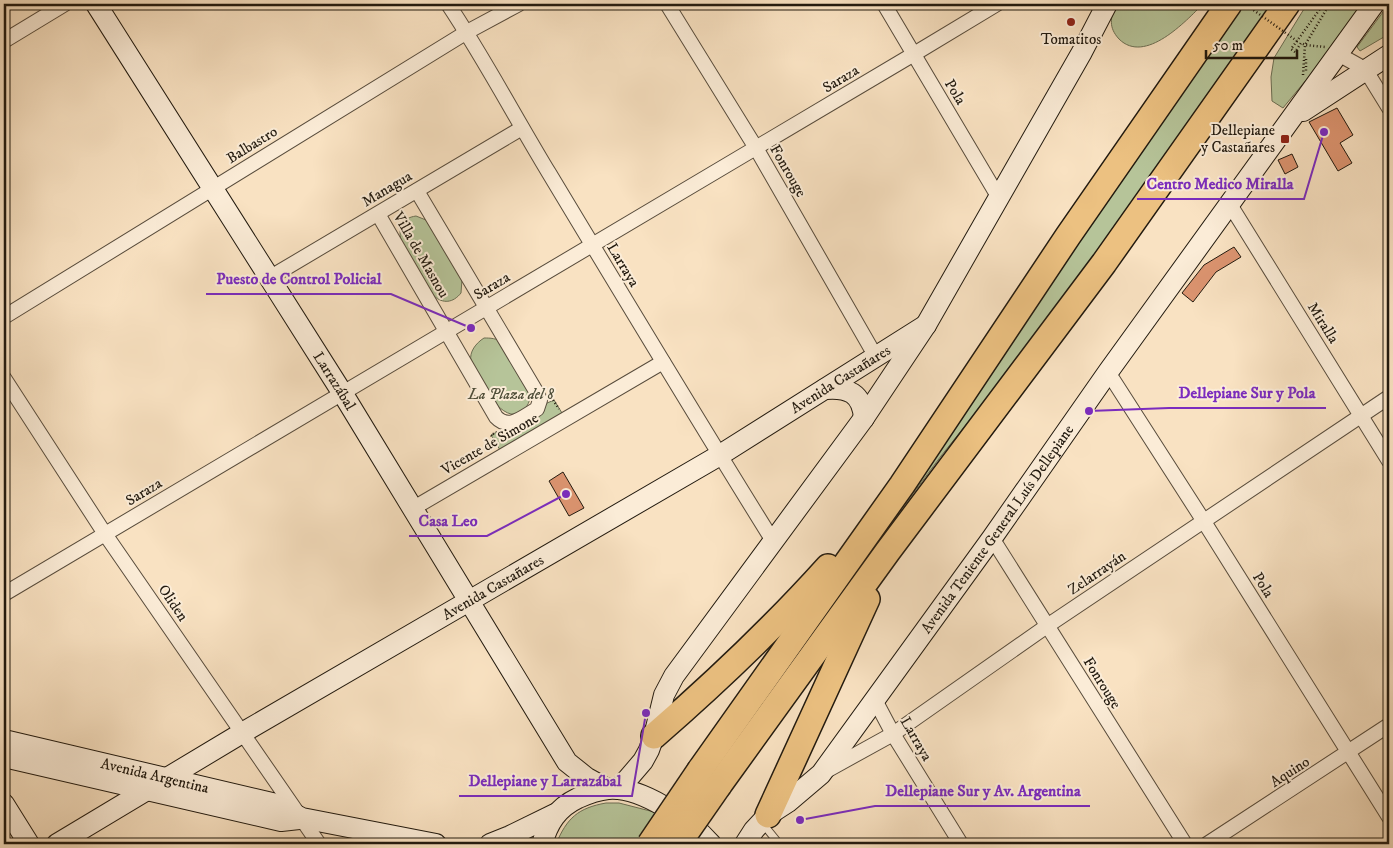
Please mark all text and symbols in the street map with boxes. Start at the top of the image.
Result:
marker: Tomatitos [1065,16,1077,28]
scale bar [1206,28,1297,60]
place label: Tomatitos [1041,30,1101,49]
text: 50 m [1213,36,1243,55]
street label: Saraza [819,60,863,97]
street label: Pola [940,76,970,109]
place label: Dellepiane y Castañares [1201,121,1275,157]
street label: Balbastro [223,122,281,168]
marker: Dellepiane y Castañares [1279,133,1291,145]
street label: Fonrouge [765,141,811,201]
street label: Managua [358,166,416,211]
callout: Centro Medico Miralla [1137,168,1304,199]
text: Centro Medico Miralla [1147,174,1295,194]
street label: Villa de Masnou [388,208,453,301]
street label: Larraya [602,239,644,291]
callout: Puesto de Control Policial [206,263,391,294]
street label: Saraza [470,267,514,304]
text: Puesto de Control Policial [216,269,383,289]
street label: Miralla [1303,299,1343,348]
street label: Avenida Castañares [787,340,894,418]
street label: Larrazábal [309,348,360,414]
callout: Dellepiane Sur y Pola [1169,377,1326,408]
text: Dellepiane Sur y Pola [1179,383,1317,403]
park label: La Plaza del 8 [467,385,554,404]
street label: Vicente de Simone [437,409,542,480]
street label: Avenida Teniente General Luís Dellepiane [916,421,1078,637]
street label: Saraza [122,473,166,510]
callout: Casa Leo [409,505,487,536]
text: Casa Leo [419,511,478,531]
street label: Zelarrayán [1065,547,1130,599]
street label: Avenida Castañares [439,550,547,624]
street label: Pola [1248,569,1278,602]
street label: Oliden [154,581,192,625]
street label: Fonrouge [1079,654,1125,712]
street label: Larraya [896,713,937,765]
street label: Aquino [1267,752,1313,792]
street label: Avenida Argentina [99,754,211,797]
callout: Dellepiane y Larrazábal [459,765,632,796]
text: Dellepiane y Larrazábal [469,771,623,791]
callout: Dellepiane Sur y Av. Argentina [875,775,1090,806]
text: Dellepiane Sur y Av. Argentina [885,781,1082,801]

